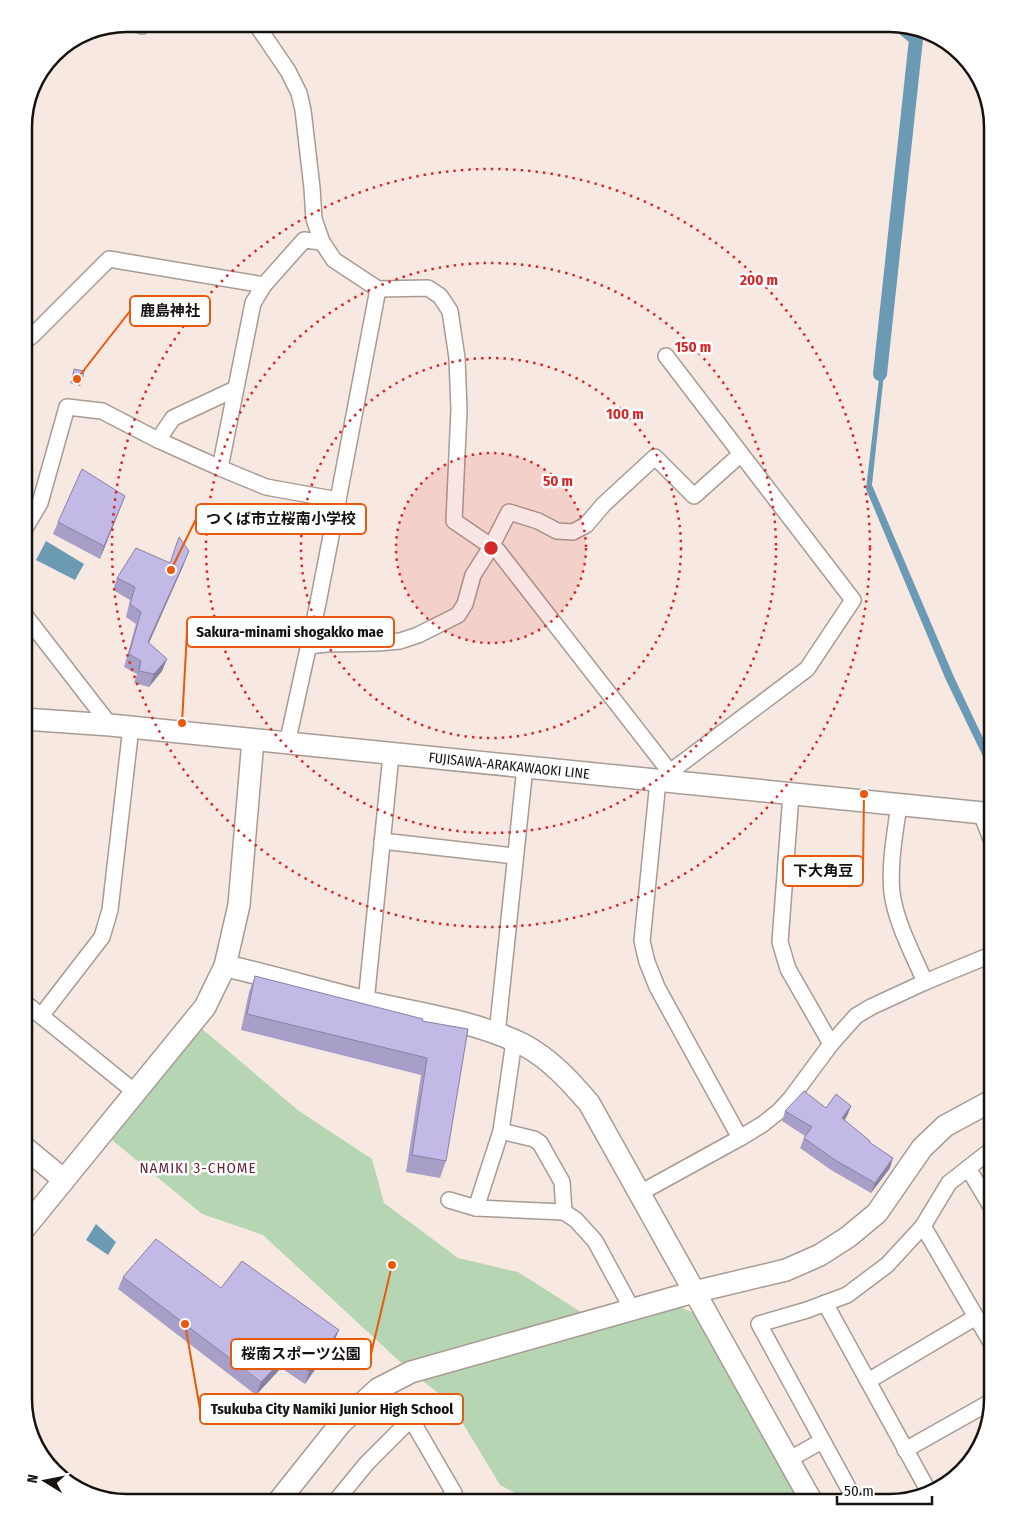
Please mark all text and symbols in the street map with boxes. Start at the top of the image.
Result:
text: 200 m [739,271,778,289]
callout: 鹿島神社 [130,296,210,326]
text: 鹿島神社 [140,302,200,320]
text: 150 m [675,338,711,356]
text: 100 m [606,405,644,423]
text: 50 m [543,472,573,490]
callout: つくば市立桜南小学校 [196,504,366,534]
text: つくば市立桜南小学校 [206,510,356,528]
centre of rings [482,539,500,557]
callout: Sakura-minami shogakko mae [187,617,394,647]
text: Sakura-minami shogakko mae [196,623,384,641]
street label: FUJISAWA-ARAKAWAOKI LINE [428,749,591,783]
callout: 下大角豆 [783,856,863,886]
text: 下大角豆 [793,862,853,880]
district label: NAMIKI 3-CHOME [139,1159,257,1177]
callout: 桜南スポーツ公園 [231,1339,371,1369]
text: 桜南スポーツ公園 [241,1345,361,1363]
callout: Tsukuba City Namiki Junior High School [200,1394,463,1424]
text: Tsukuba City Namiki Junior High School [211,1400,454,1418]
north arrow [20,1456,70,1506]
text: N [24,1473,42,1484]
scale bar [837,1474,932,1506]
text: 50 m [844,1482,874,1500]

